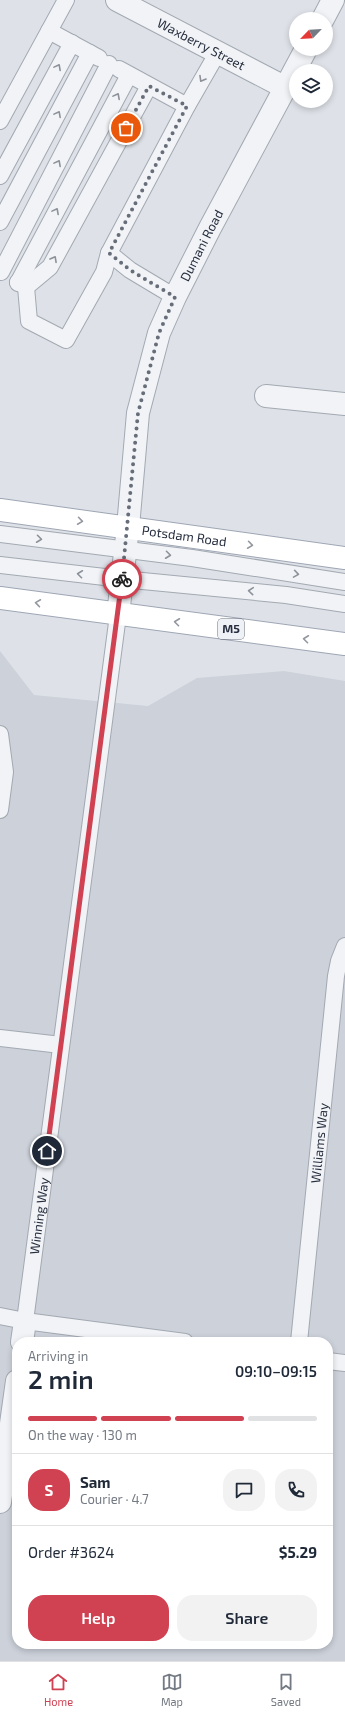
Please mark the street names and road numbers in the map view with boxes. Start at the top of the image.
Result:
street label: Waxberry Street [155,14,248,73]
street label: Dumani Road [176,207,226,284]
street label: Potsdam Road [141,522,228,549]
road number: M5 [218,619,244,639]
street label: Williams Way [307,1102,331,1184]
street label: Winning Way [26,1176,52,1255]

